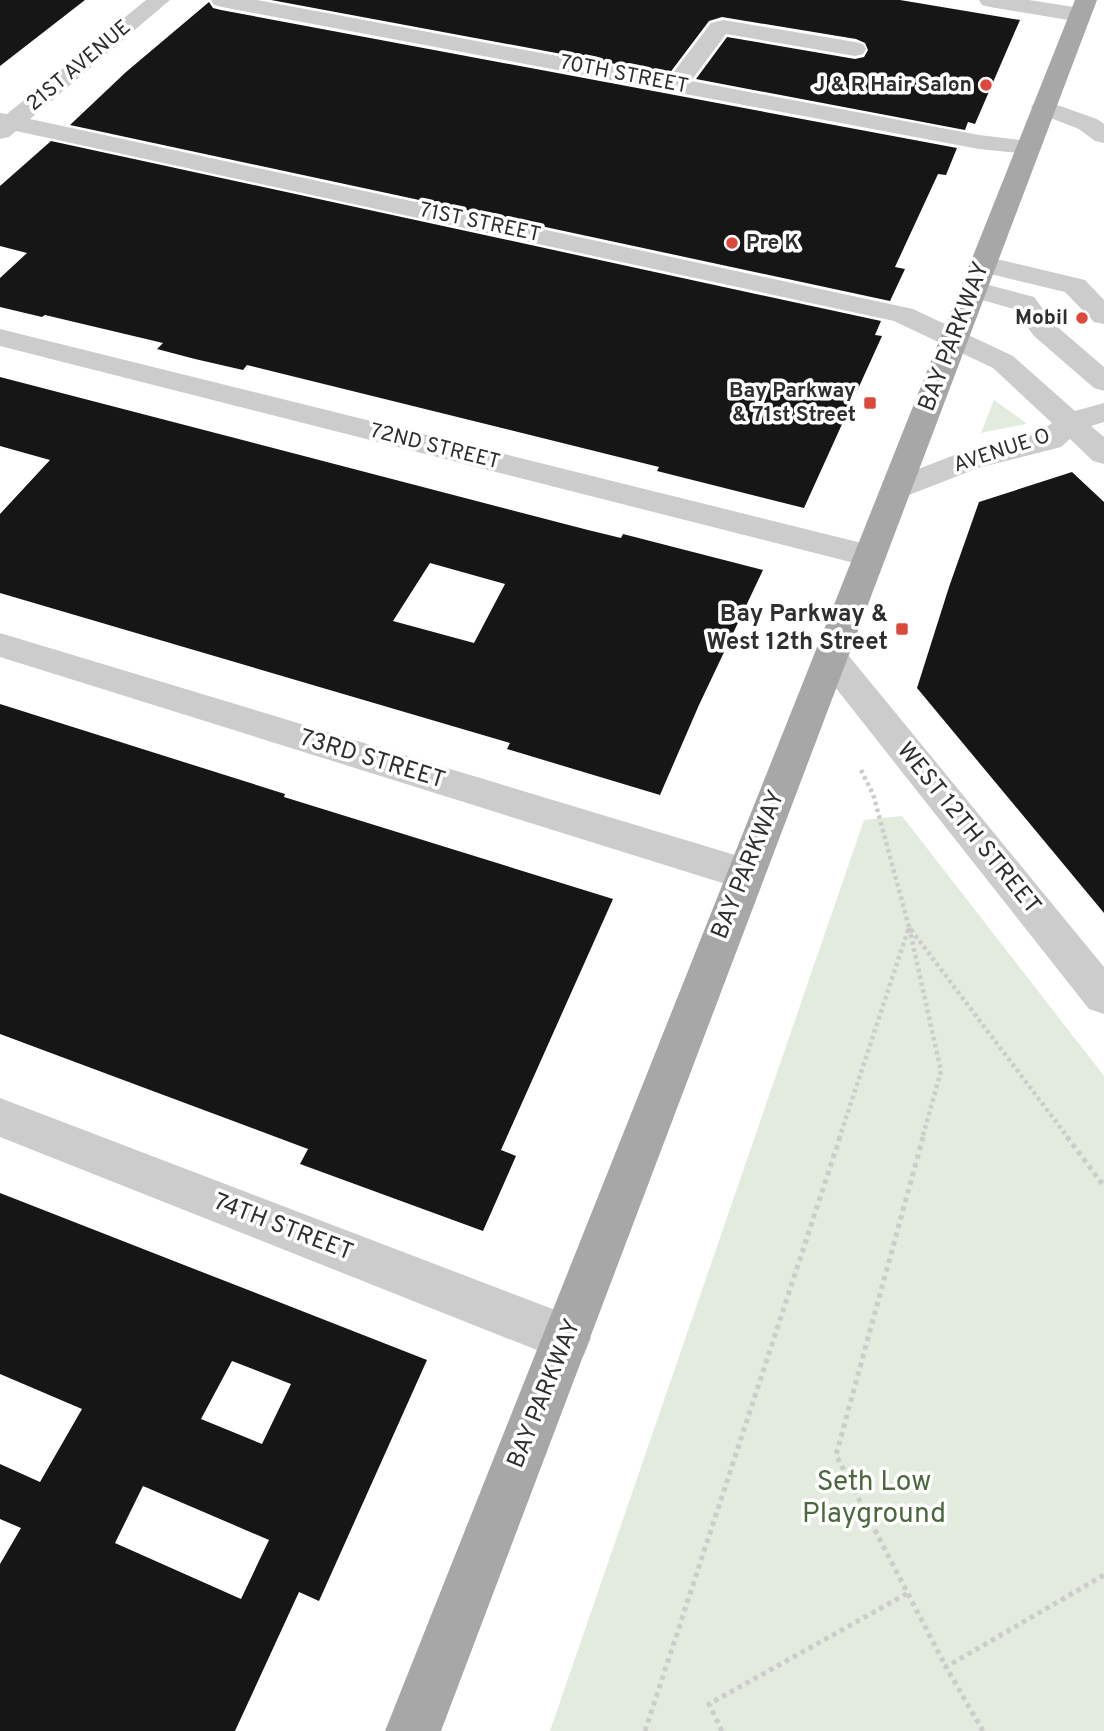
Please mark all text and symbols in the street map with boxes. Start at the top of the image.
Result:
street label: 21ST AVENUE [21,14,137,118]
street label: 70TH STREET [557,49,691,101]
place label: J & R Hair Salon [814,72,972,99]
marker: J & R Hair Salon [978,77,994,93]
street label: 71ST STREET [417,197,543,249]
place label: Pre K [746,230,800,257]
marker: Pre K [724,235,740,251]
street label: BAY PARKWAY [913,258,997,416]
place label: Mobil [1015,305,1068,332]
marker: Mobil [1074,310,1090,326]
place label: Bay Parkway & 71st Street [729,378,856,429]
marker: Bay Parkway & 71st Street [862,395,878,411]
street label: 72ND STREET [367,418,503,476]
street label: AVENUE O [950,423,1054,479]
place label: Bay Parkway & West 12th Street [706,600,888,658]
marker: Bay Parkway & West 12th Street [894,621,910,637]
street label: 73RD STREET [295,724,449,796]
street label: WEST 12TH STREET [889,737,1047,921]
street label: BAY PARKWAY [706,786,792,944]
street label: 74TH STREET [209,1188,357,1268]
street label: BAY PARKWAY [502,1315,588,1473]
park label: Seth Low Playground [802,1465,946,1533]

